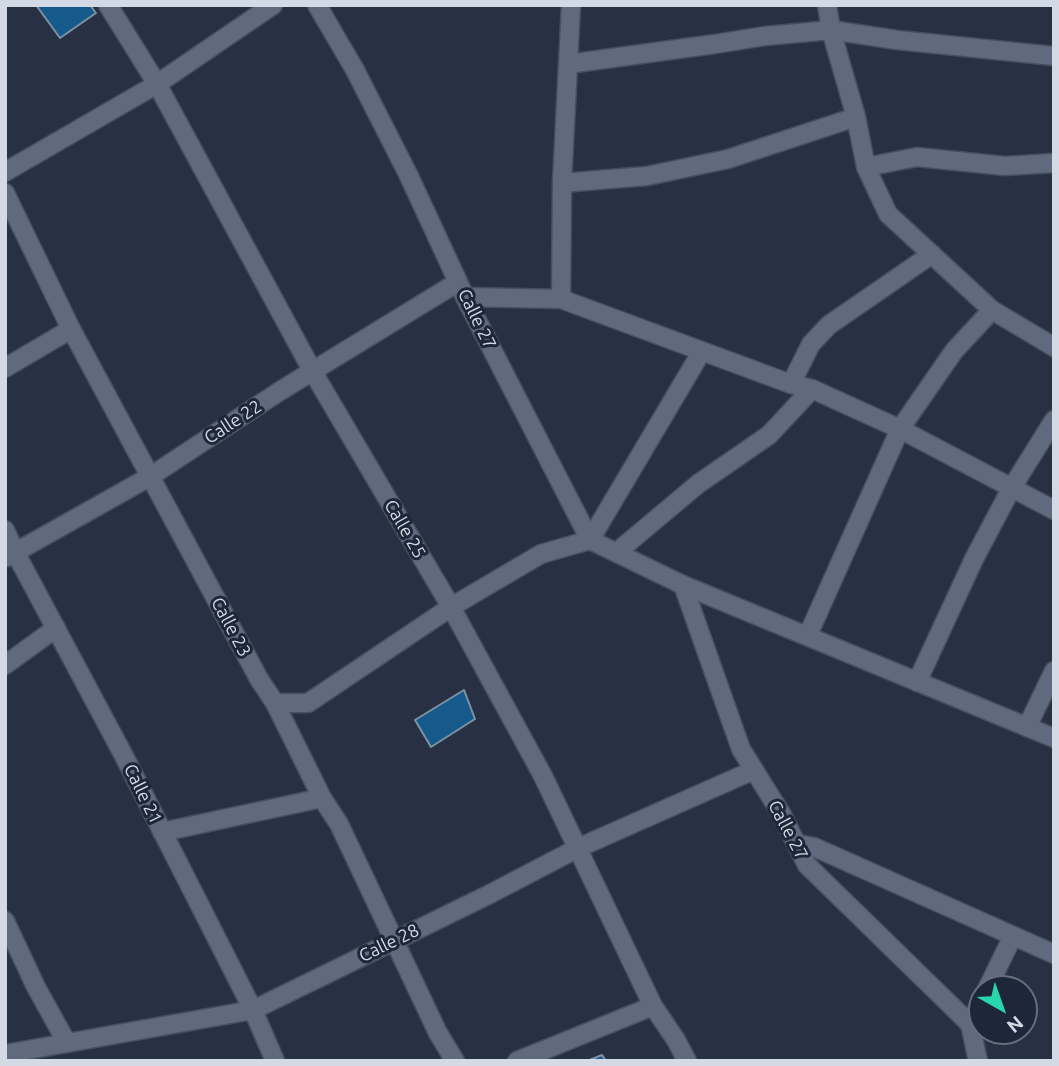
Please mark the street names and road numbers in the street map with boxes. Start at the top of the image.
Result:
street label: Calle 27 [453,285,501,353]
street label: Calle 22 [200,395,266,449]
street label: Calle 25 [380,496,430,562]
street label: Calle 23 [206,594,256,660]
street label: Calle 21 [119,760,167,828]
street label: Calle 27 [763,797,813,863]
street label: Calle 28 [355,919,423,967]

